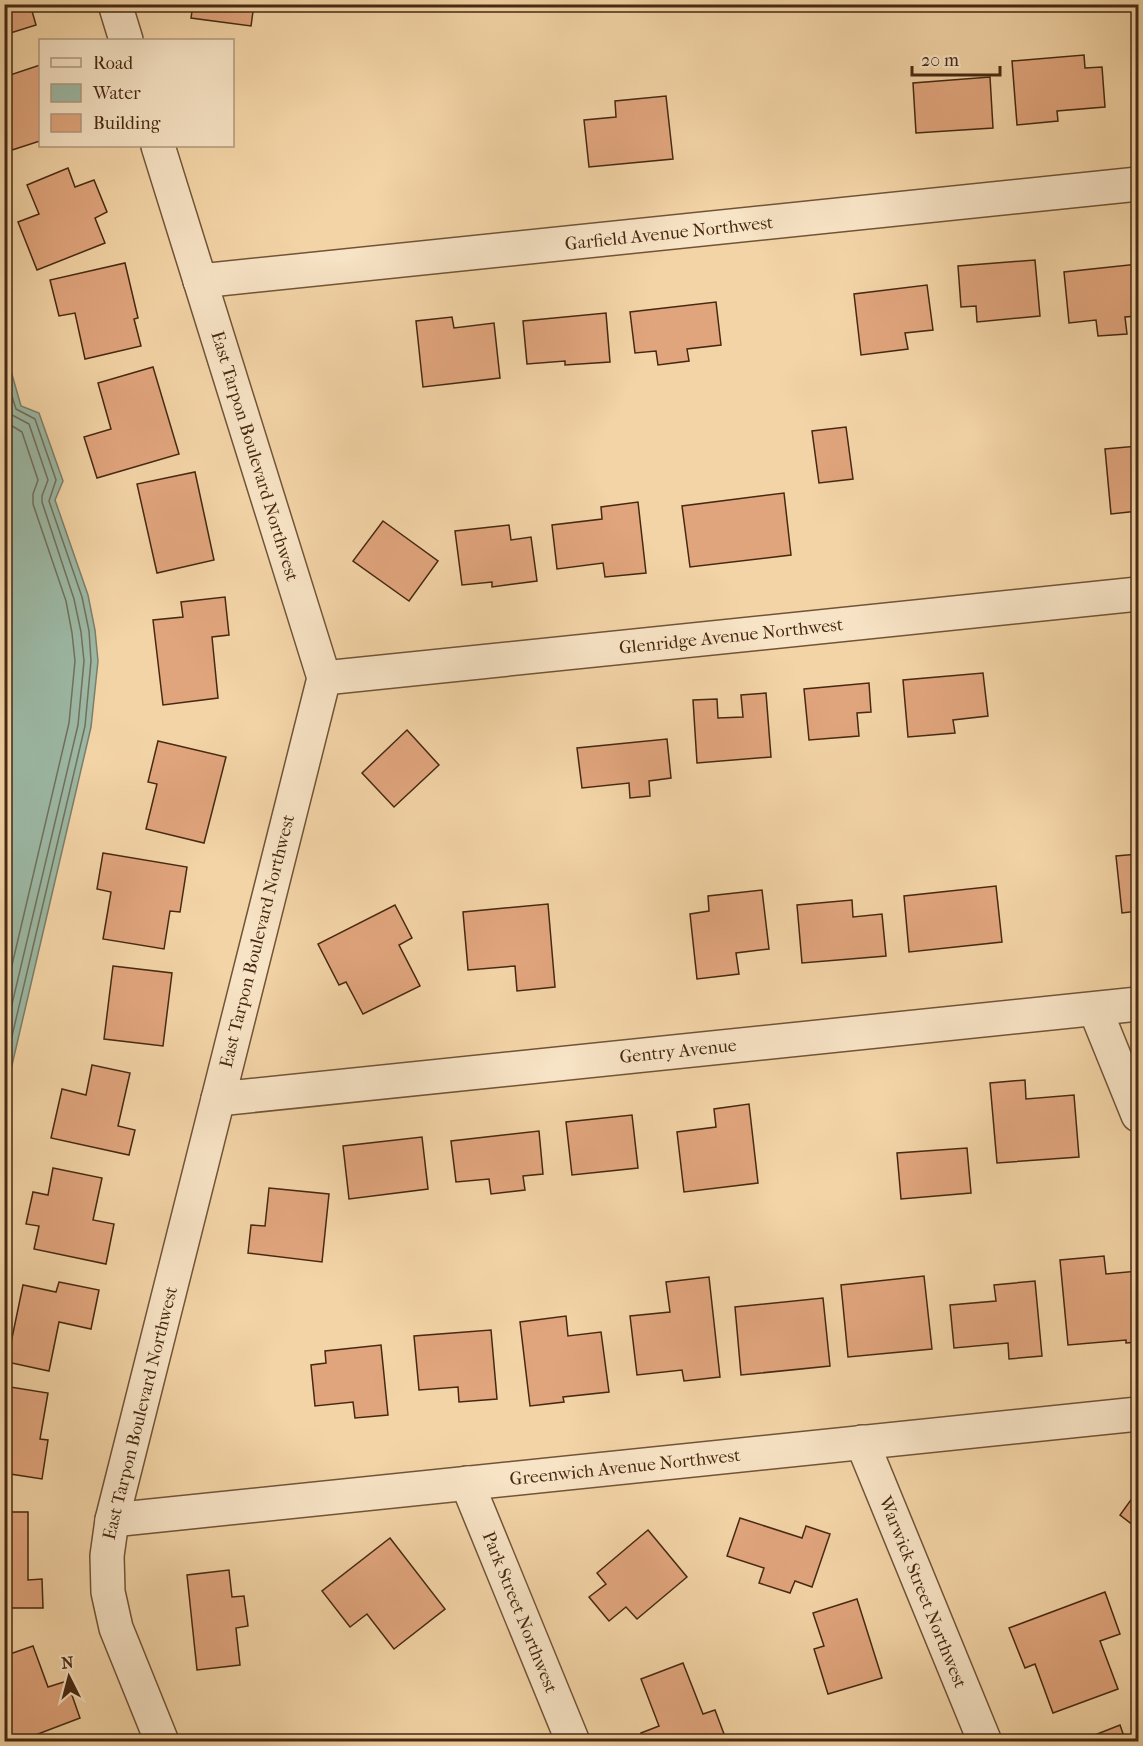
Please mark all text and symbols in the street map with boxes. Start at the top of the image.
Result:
legend [39,39,234,147]
scale bar [912,39,1000,77]
text: 20 m [921,50,959,71]
text: Road [93,53,133,74]
text: Water [92,83,141,104]
text: Building [93,113,161,134]
street label: Garfield Avenue Northwest [564,212,775,255]
street label: East Tarpon Boulevard Northwest [206,329,303,584]
street label: Glenridge Avenue Northwest [618,614,845,659]
street label: East Tarpon Boulevard Northwest [216,812,299,1070]
street label: Gentry Avenue [618,1035,738,1068]
street label: East Tarpon Boulevard Northwest [99,1284,182,1542]
street label: Greenwich Avenue Northwest [509,1445,742,1490]
street label: Warwick Street Northwest [874,1492,971,1692]
street label: Park Street Northwest [478,1528,562,1697]
north arrow [39,1647,99,1707]
text: N [60,1652,75,1673]

